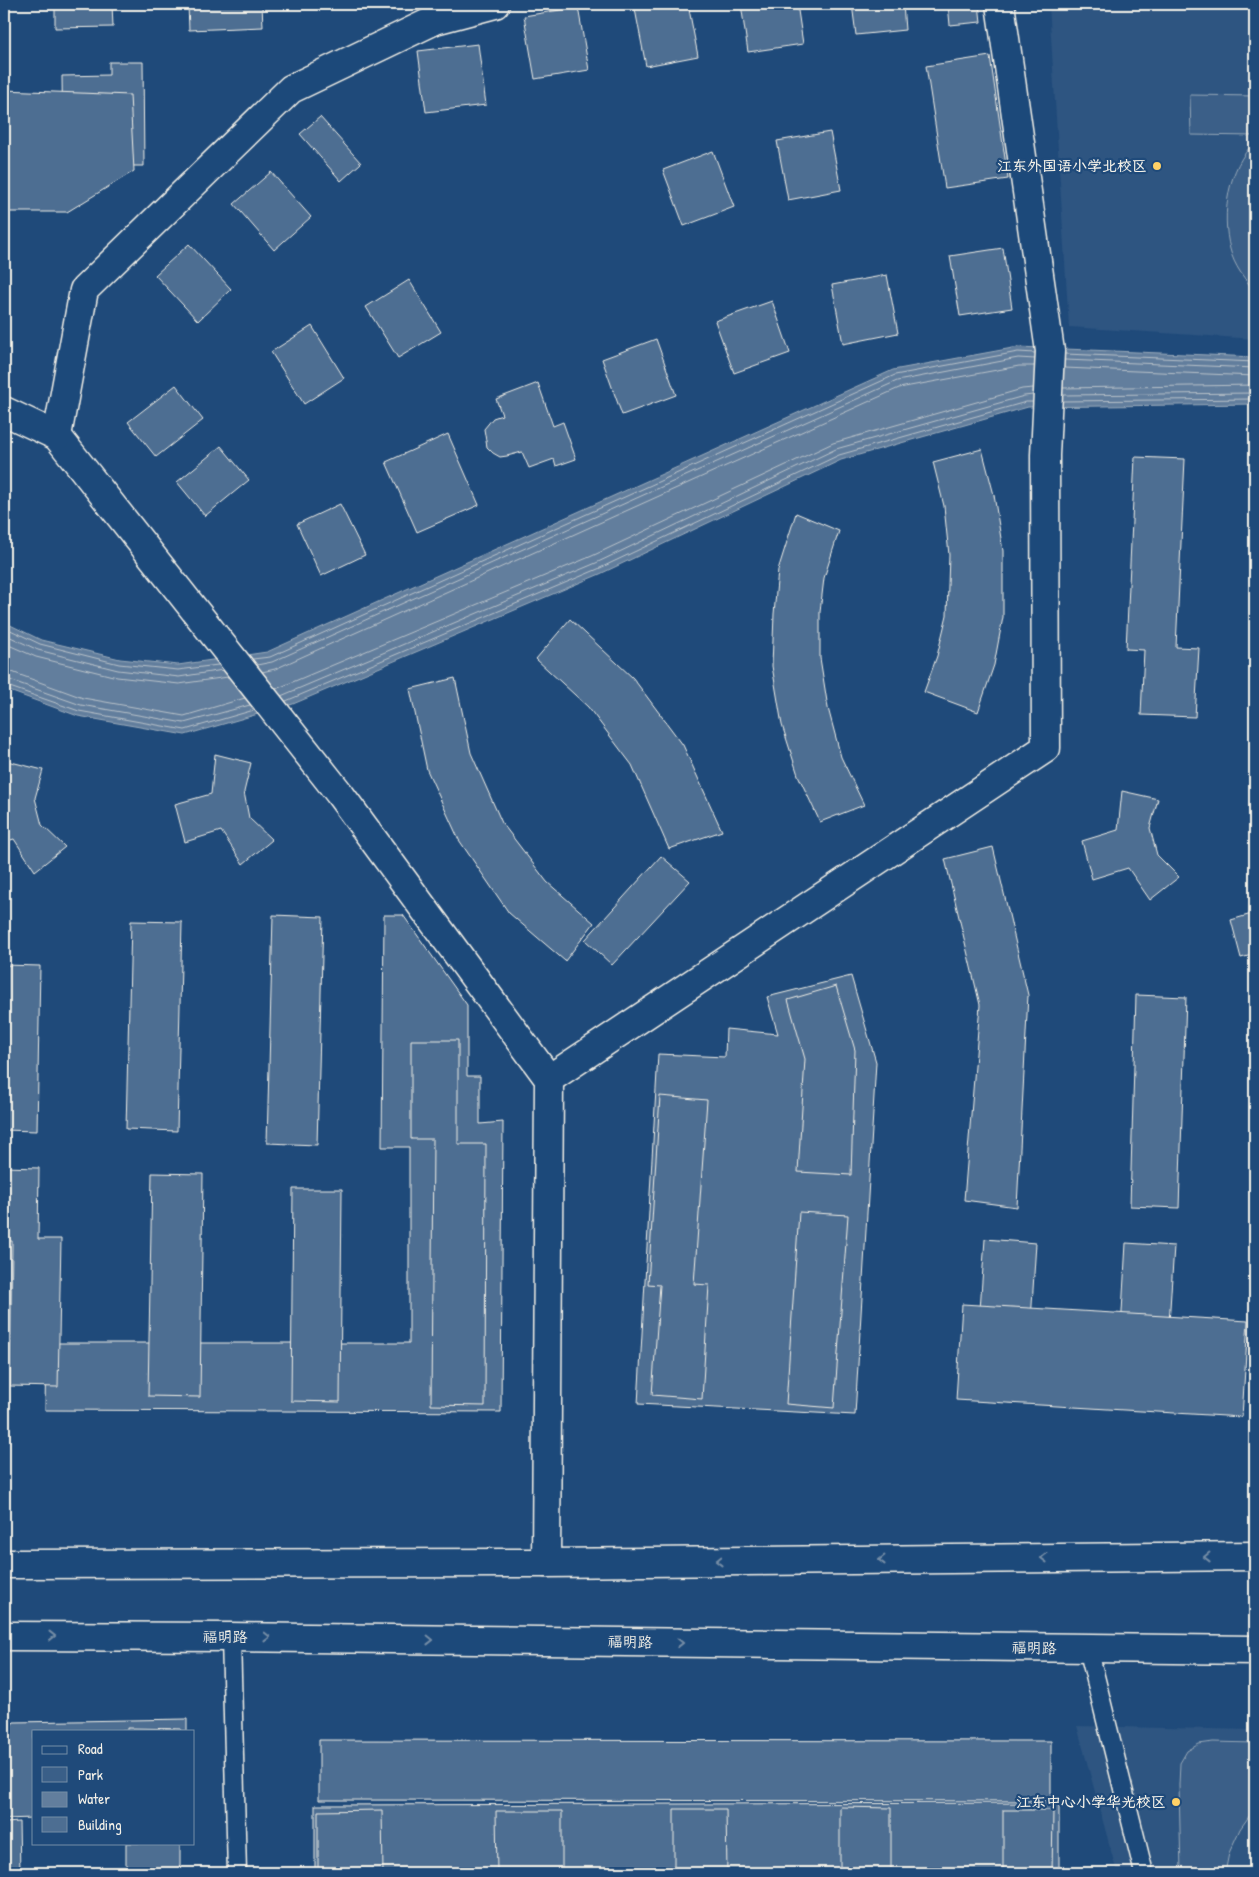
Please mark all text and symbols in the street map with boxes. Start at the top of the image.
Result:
place label: 江东外国语小学北校区 [997,155,1147,176]
marker: 江东外国语小学北校区 [1151,160,1163,172]
one-way arrow [1202,1552,1210,1562]
one-way arrow [1040,1553,1048,1563]
one-way arrow [877,1555,885,1565]
one-way arrow [715,1556,722,1566]
street label: 福明路 [202,1626,248,1647]
one-way arrow [49,1631,57,1641]
street label: 福明路 [607,1631,653,1652]
one-way arrow [264,1632,272,1642]
one-way arrow [426,1634,434,1645]
street label: 福明路 [1011,1637,1057,1658]
one-way arrow [676,1638,684,1648]
legend [32,1730,195,1844]
text: Road [78,1738,103,1759]
text: Park [78,1764,103,1785]
text: Water [78,1788,110,1809]
place label: 江东中心小学华光校区 [1016,1791,1166,1812]
marker: 江东中心小学华光校区 [1170,1796,1182,1808]
text: Building [78,1814,122,1835]

